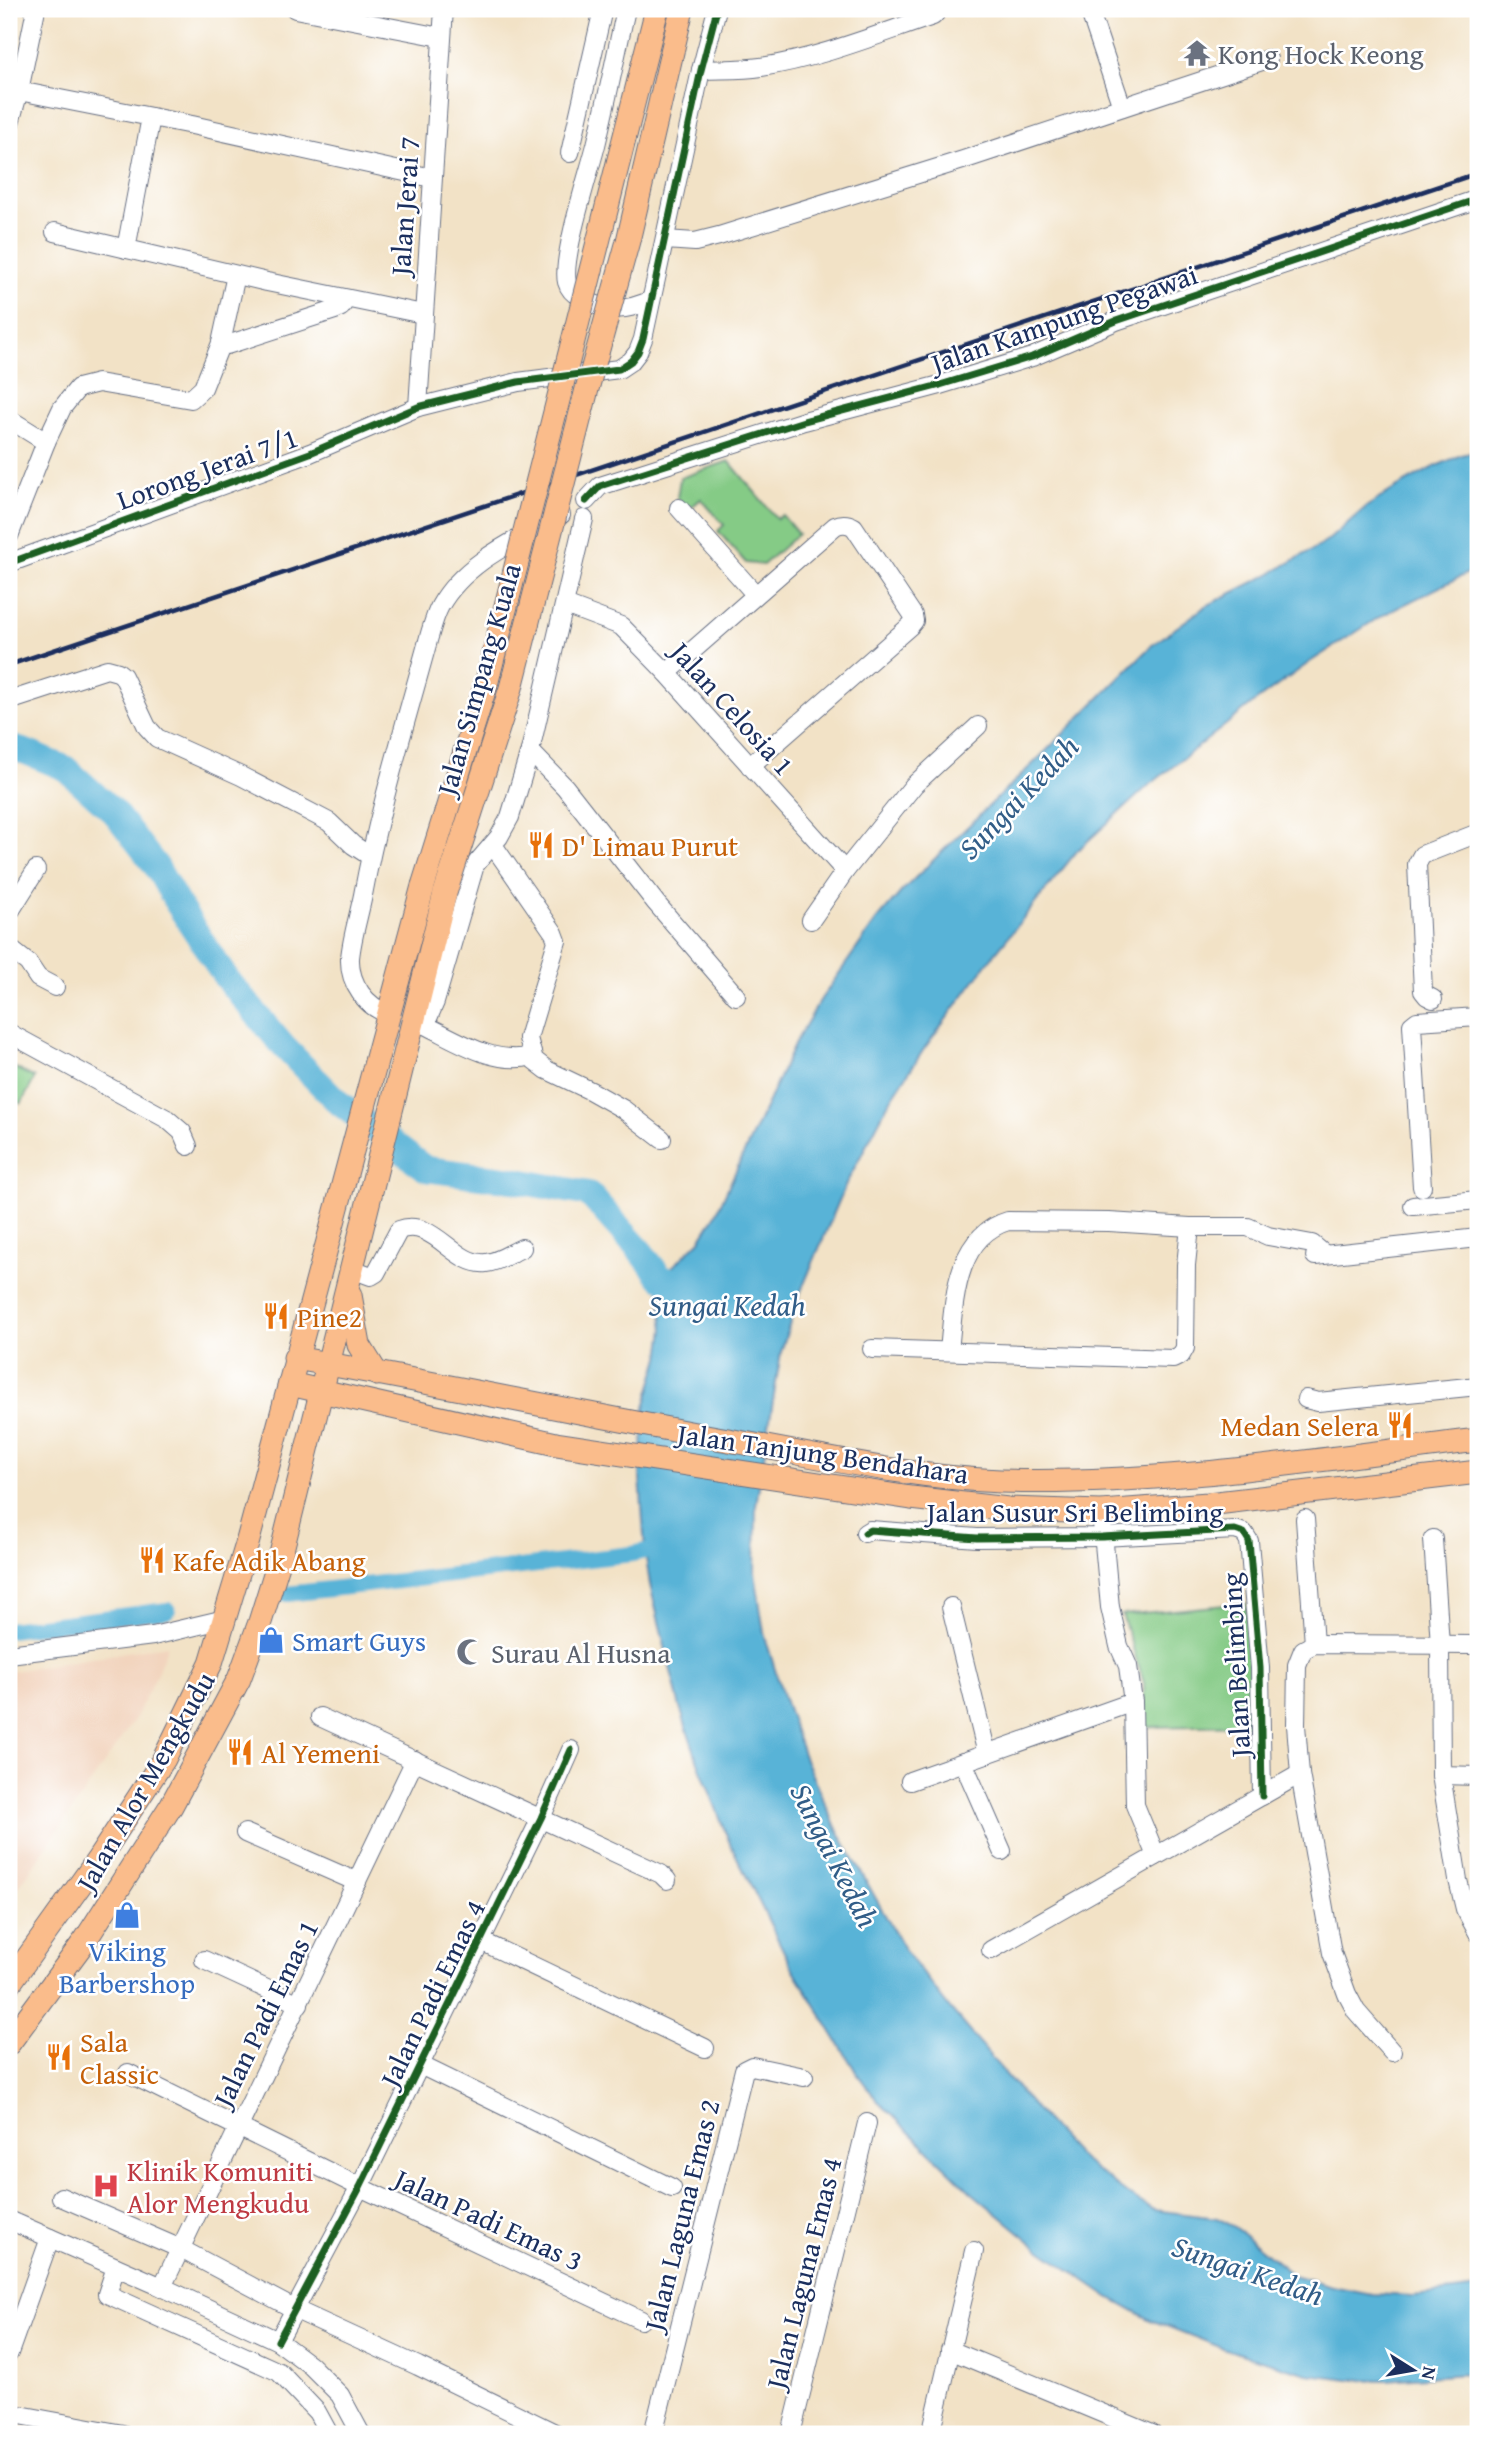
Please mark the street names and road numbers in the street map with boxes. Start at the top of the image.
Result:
street label: Jalan Jerai 7 [378,135,429,280]
street label: Jalan Kampung Pegawai [922,253,1203,384]
street label: Lorong Jerai 7/1 [111,416,303,520]
street label: Jalan Simpang Kuala [424,557,531,803]
street label: Jalan Celosia 1 [660,630,804,784]
street label: Jalan Tanjung Bendahara [672,1412,972,1494]
street label: Jalan Susur Sri Belimbing [924,1491,1223,1532]
street label: Jalan Belimbing [1210,1572,1260,1761]
street label: Jalan Alor Mengkudu [64,1664,225,1901]
street label: Jalan Padi Emas 4 [368,1893,495,2096]
street label: Jalan Padi Emas 1 [201,1913,328,2116]
street label: Jalan Laguna Emas 2 [632,2095,730,2338]
street label: Jalan Laguna Emas 4 [754,2153,852,2396]
street label: Jalan Padi Emas 3 [385,2156,590,2281]

